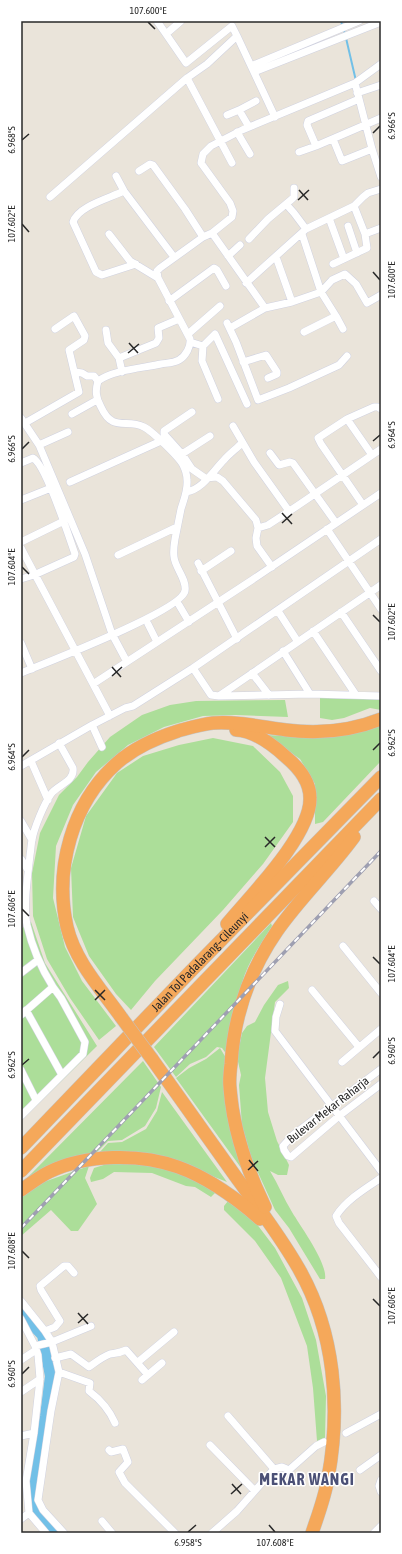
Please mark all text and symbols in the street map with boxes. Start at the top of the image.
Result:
text: 107.600°E [130,5,167,16]
text: 6.966°S [386,112,397,140]
text: 6.968°S [6,126,17,154]
text: 107.602°E [6,205,17,243]
text: 107.600°E [386,261,397,299]
text: 6.964°S [386,421,397,449]
text: 6.966°S [6,435,17,463]
text: 107.604°E [6,548,17,586]
text: 107.602°E [386,603,397,641]
text: 6.962°S [386,729,397,757]
text: 6.964°S [6,743,17,771]
text: 107.606°E [6,890,17,928]
street label: Jalan Tol Padalarang–Cileunyi [149,910,251,1015]
text: 107.604°E [386,945,397,983]
text: 6.960°S [386,1037,397,1065]
text: 6.962°S [6,1051,17,1079]
street label: Bulevar Mekar Raharja [284,1074,372,1146]
text: 107.608°E [6,1232,17,1270]
text: 107.606°E [386,1287,397,1325]
text: 6.960°S [6,1360,17,1388]
district label: MEKAR WANGI [259,1470,355,1488]
text: 6.958°S [174,1537,202,1548]
text: 107.608°E [257,1537,294,1548]

